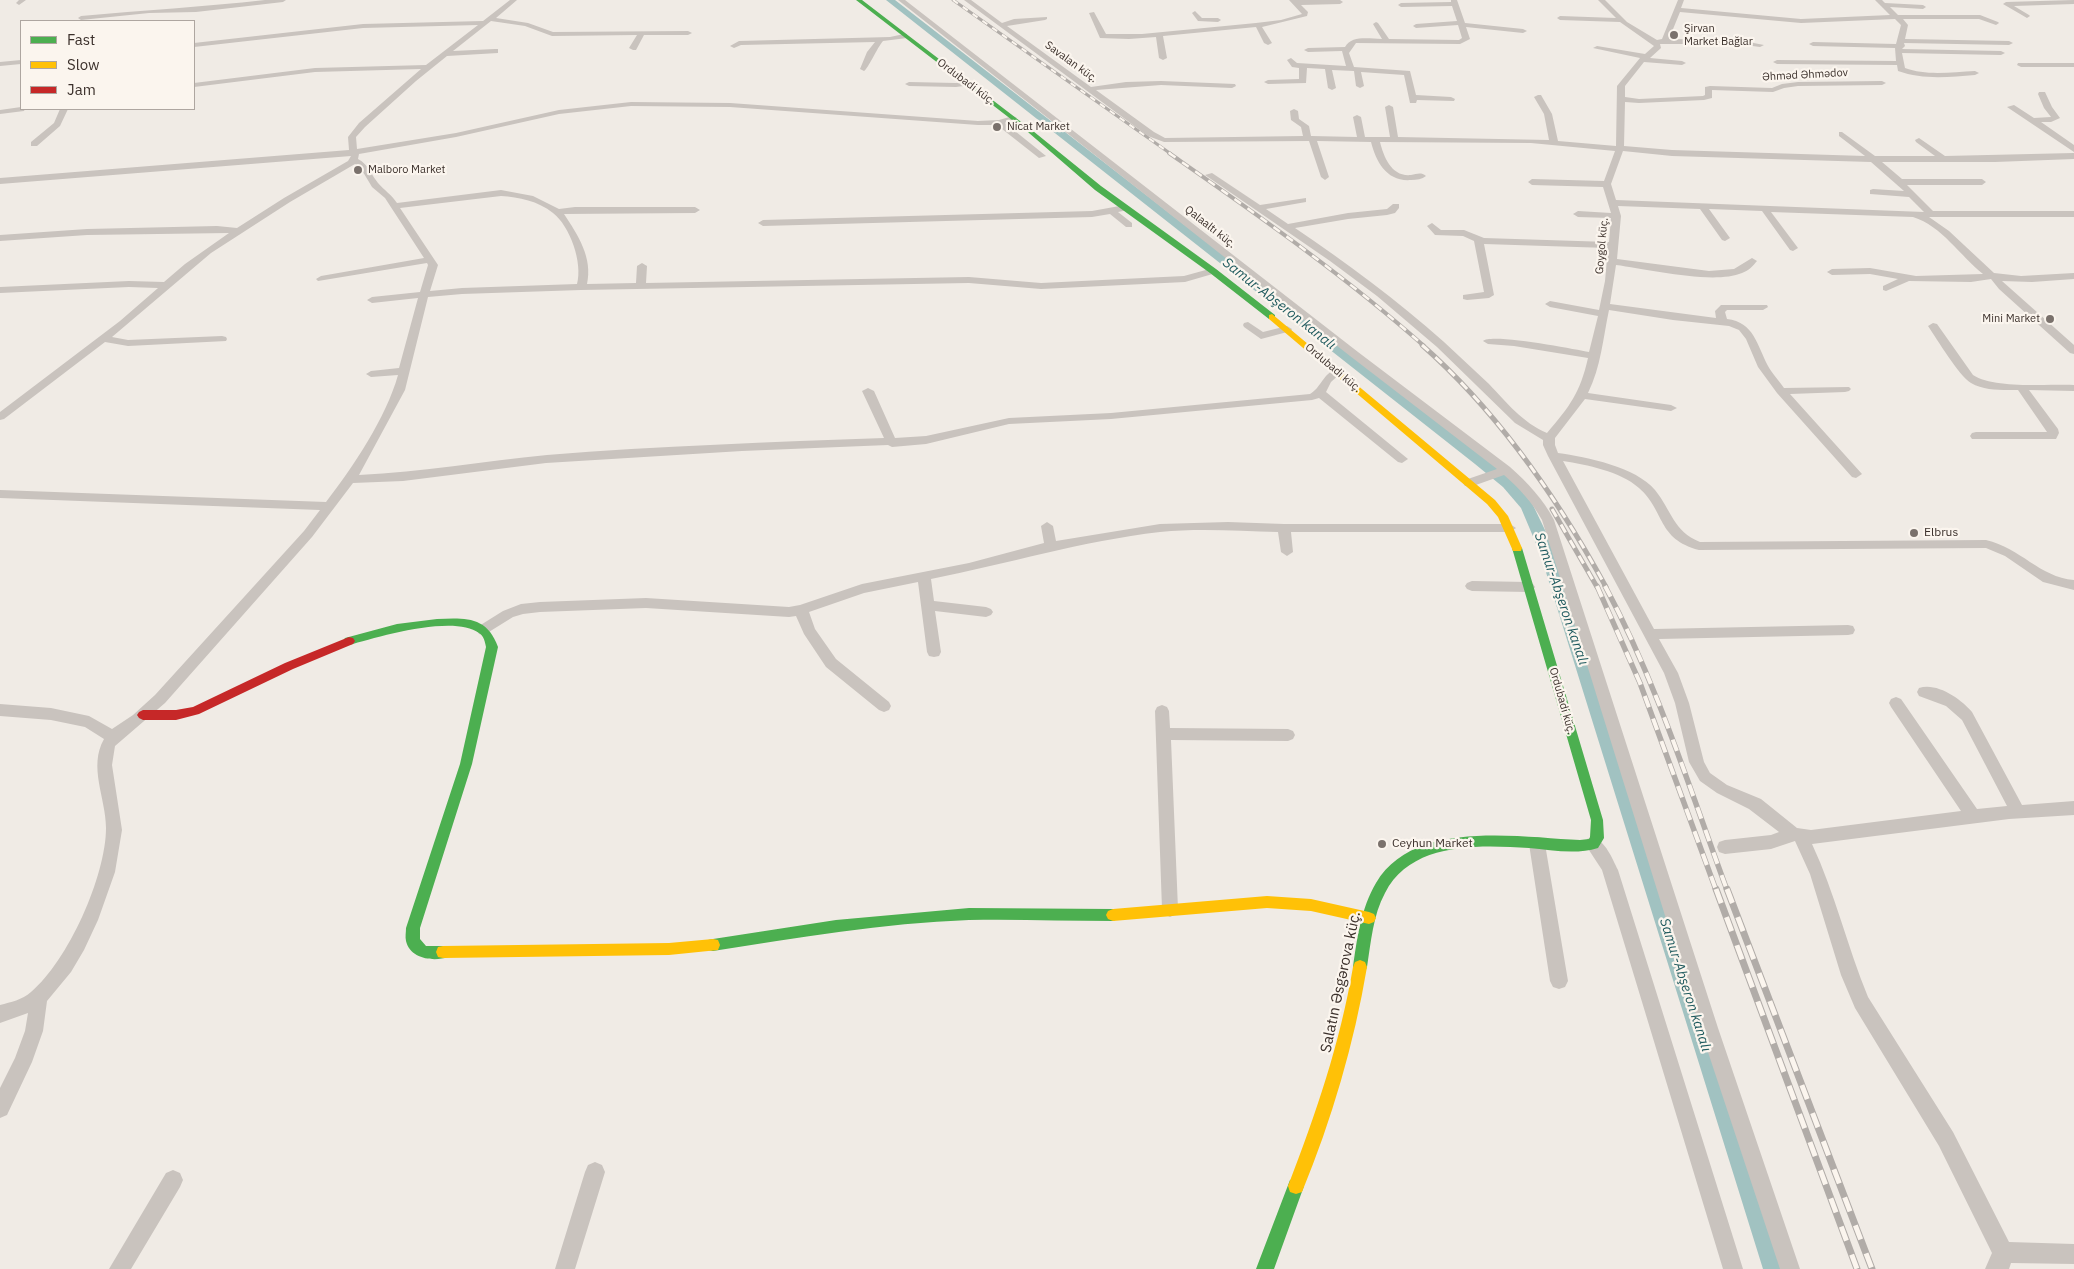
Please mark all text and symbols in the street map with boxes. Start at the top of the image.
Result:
legend [20,20,195,110]
place label: Şirvan Market Bağlar [1684,22,1753,48]
marker: Şirvan Market Bağlar [1668,29,1680,41]
text: Fast [67,30,95,49]
street label: Savalan küç. [1042,39,1100,85]
text: Slow [67,55,100,74]
street label: Ordubadi küç. [935,56,997,108]
street label: Əhməd Əhmədov [1762,66,1848,84]
text: Jam [67,80,96,99]
place label: Nicat Market [1007,120,1070,134]
marker: Nicat Market [991,121,1003,133]
place label: Malboro Market [368,163,445,177]
marker: Malboro Market [352,164,364,176]
street label: Qalaaltı küç. [1182,203,1238,251]
street label: Goygol küç. [1593,217,1611,275]
water label: Samur-Abşeron kanalı [1219,255,1339,353]
place label: Mini Market [1982,312,2040,326]
marker: Mini Market [2044,313,2056,325]
street label: Ordubadi küç. [1302,341,1364,395]
place label: Elbrus [1924,526,1958,540]
marker: Elbrus [1908,527,1920,539]
water label: Samur-Abşeron kanalı [1530,531,1592,667]
street label: Ordubadi küç. [1546,666,1578,736]
place label: Ceyhun Market [1392,837,1473,851]
marker: Ceyhun Market [1376,838,1388,850]
street label: Salatın Əsgərova küç. [1317,910,1365,1054]
water label: Samur-Abşeron kanalı [1656,916,1714,1054]

